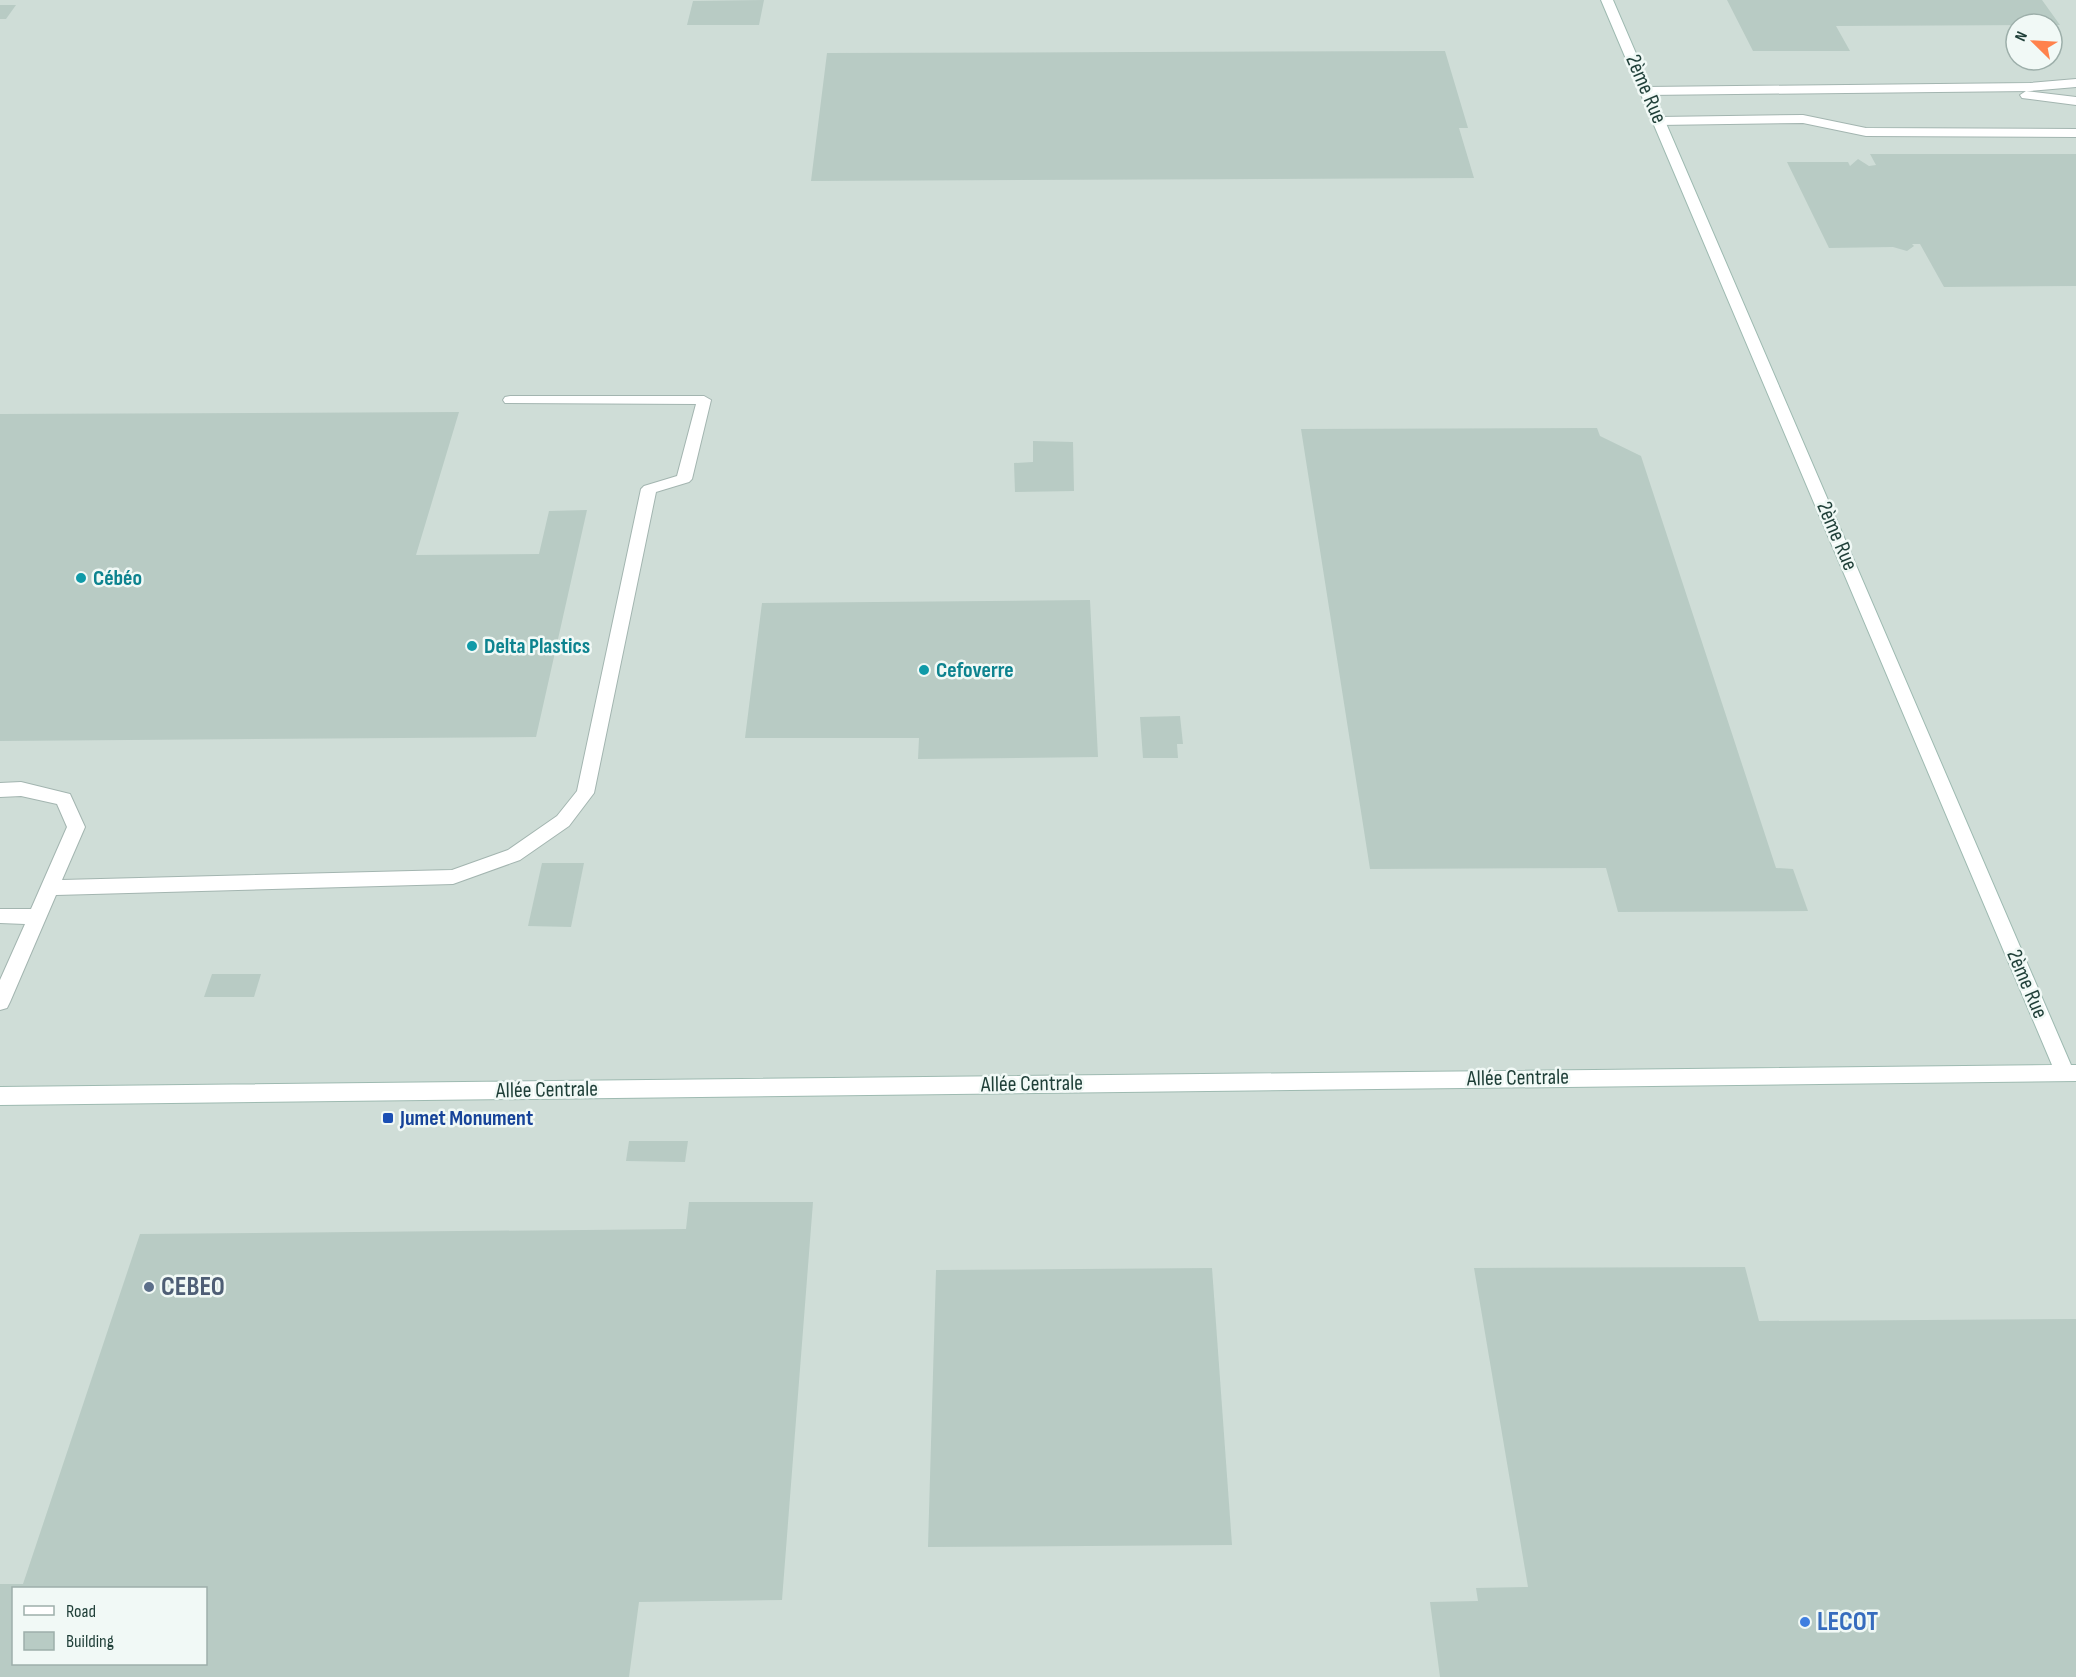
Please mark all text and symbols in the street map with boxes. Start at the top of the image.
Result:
north arrow [2004,12,2064,72]
text: N [2011,29,2032,44]
street label: 2ème Rue [1619,50,1673,128]
street label: 2ème Rue [1810,497,1864,575]
place label: Cébéo [93,565,142,592]
marker: Cébéo [74,571,88,585]
place label: Delta Plastics [484,633,590,660]
marker: Delta Plastics [465,639,479,653]
place label: Cefoverre [936,657,1014,684]
marker: Cefoverre [917,663,931,677]
street label: 2ème Rue [2000,945,2054,1023]
street label: Allée Centrale [1466,1064,1569,1092]
street label: Allée Centrale [980,1070,1083,1098]
street label: Allée Centrale [495,1076,598,1104]
place label: Jumet Monument [399,1105,533,1132]
marker: Jumet Monument [381,1111,395,1125]
place label: CEBEO [161,1271,225,1303]
marker: CEBEO [142,1280,156,1294]
legend [12,1587,207,1665]
text: Road [66,1601,96,1622]
place label: LECOT [1817,1606,1878,1638]
marker: LECOT [1798,1615,1812,1629]
text: Building [66,1631,114,1652]

